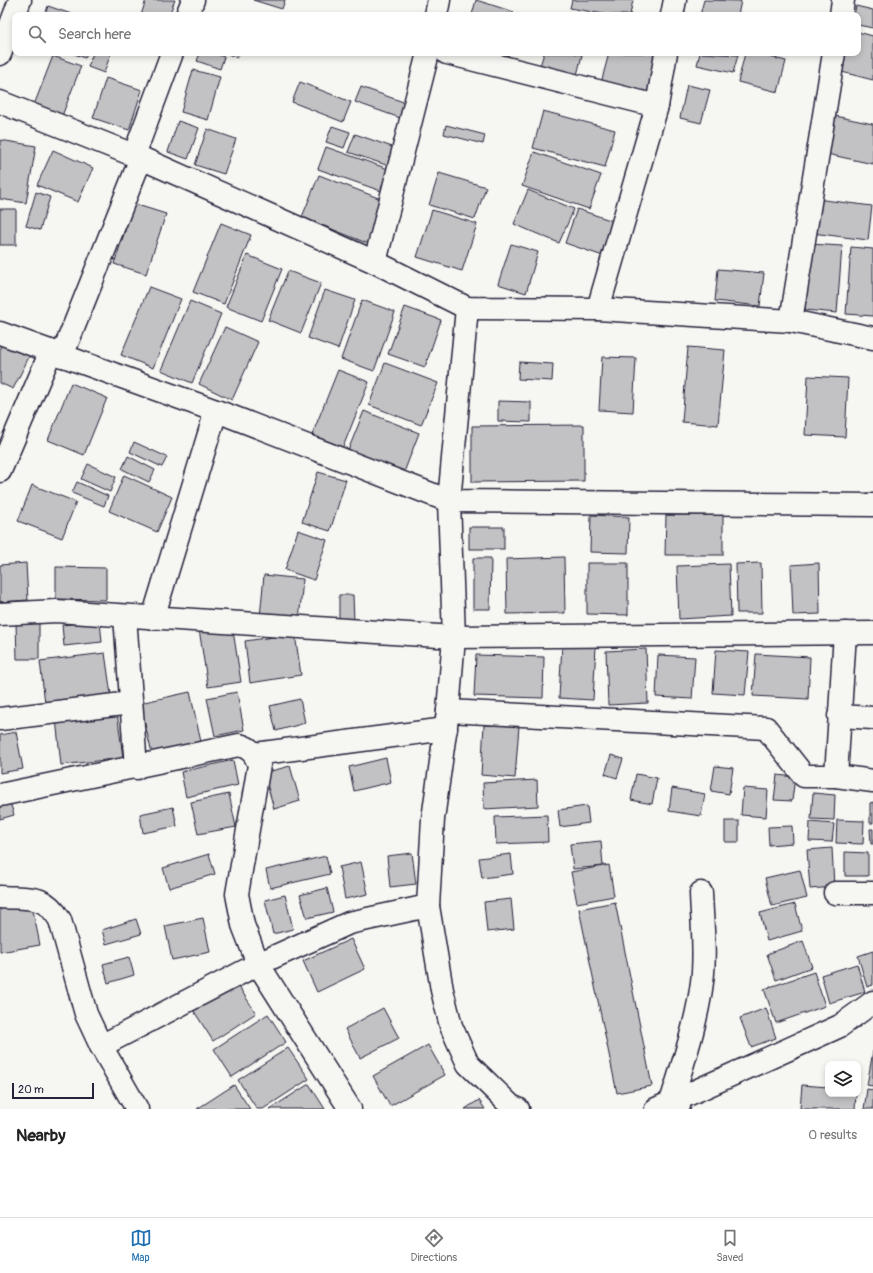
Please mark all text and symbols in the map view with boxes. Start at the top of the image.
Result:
search box [12,12,861,56]
icon: search [26,23,48,45]
text: Search here [58,25,131,44]
map controls [825,1061,861,1097]
button: layers [825,1061,861,1097]
scale bar [12,1081,94,1100]
text: 20 m [18,1083,44,1096]
text: Nearby [16,1125,65,1146]
text: 0 results [808,1127,857,1143]
tab: Map [130,1227,152,1264]
tab: Directions [411,1227,457,1264]
tab: Saved [716,1227,743,1264]

